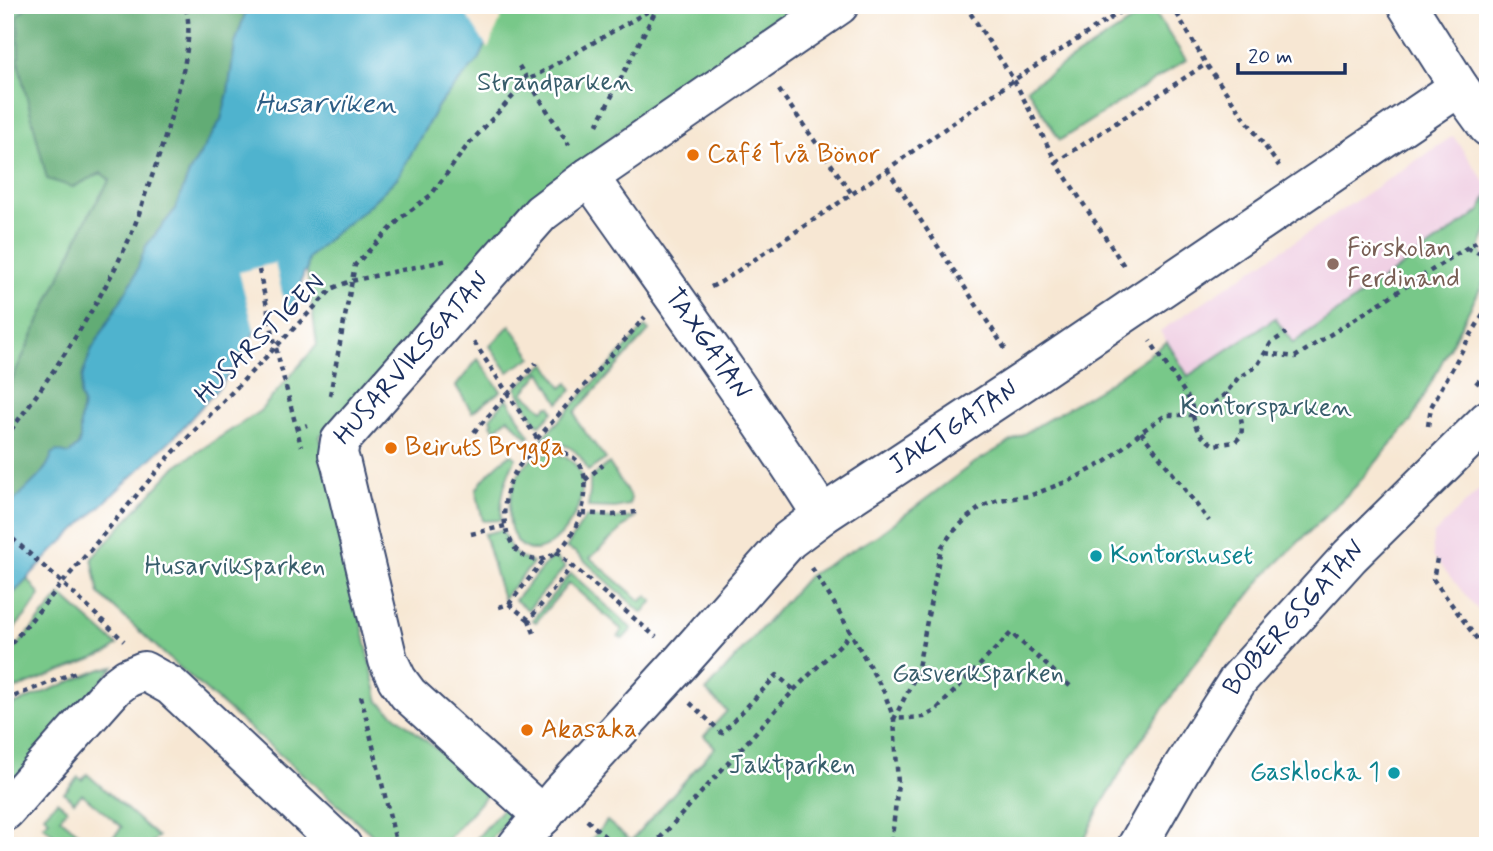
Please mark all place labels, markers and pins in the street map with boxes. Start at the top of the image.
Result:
place label: Café Två Bönor [707,138,880,172]
marker: Café Två Bönor [685,147,701,163]
place label: Förskolan Ferdinand [1347,232,1460,296]
marker: Förskolan Ferdinand [1325,256,1341,272]
place label: Beiruts Brygga [405,431,564,468]
marker: Beiruts Brygga [383,440,399,456]
place label: Kontorshuset [1110,539,1253,573]
marker: Kontorshuset [1088,548,1104,564]
place label: Akasaka [541,713,637,747]
marker: Akasaka [519,722,535,738]
place label: Gasklocka 1 [1250,756,1380,790]
marker: Gasklocka 1 [1386,765,1402,781]

